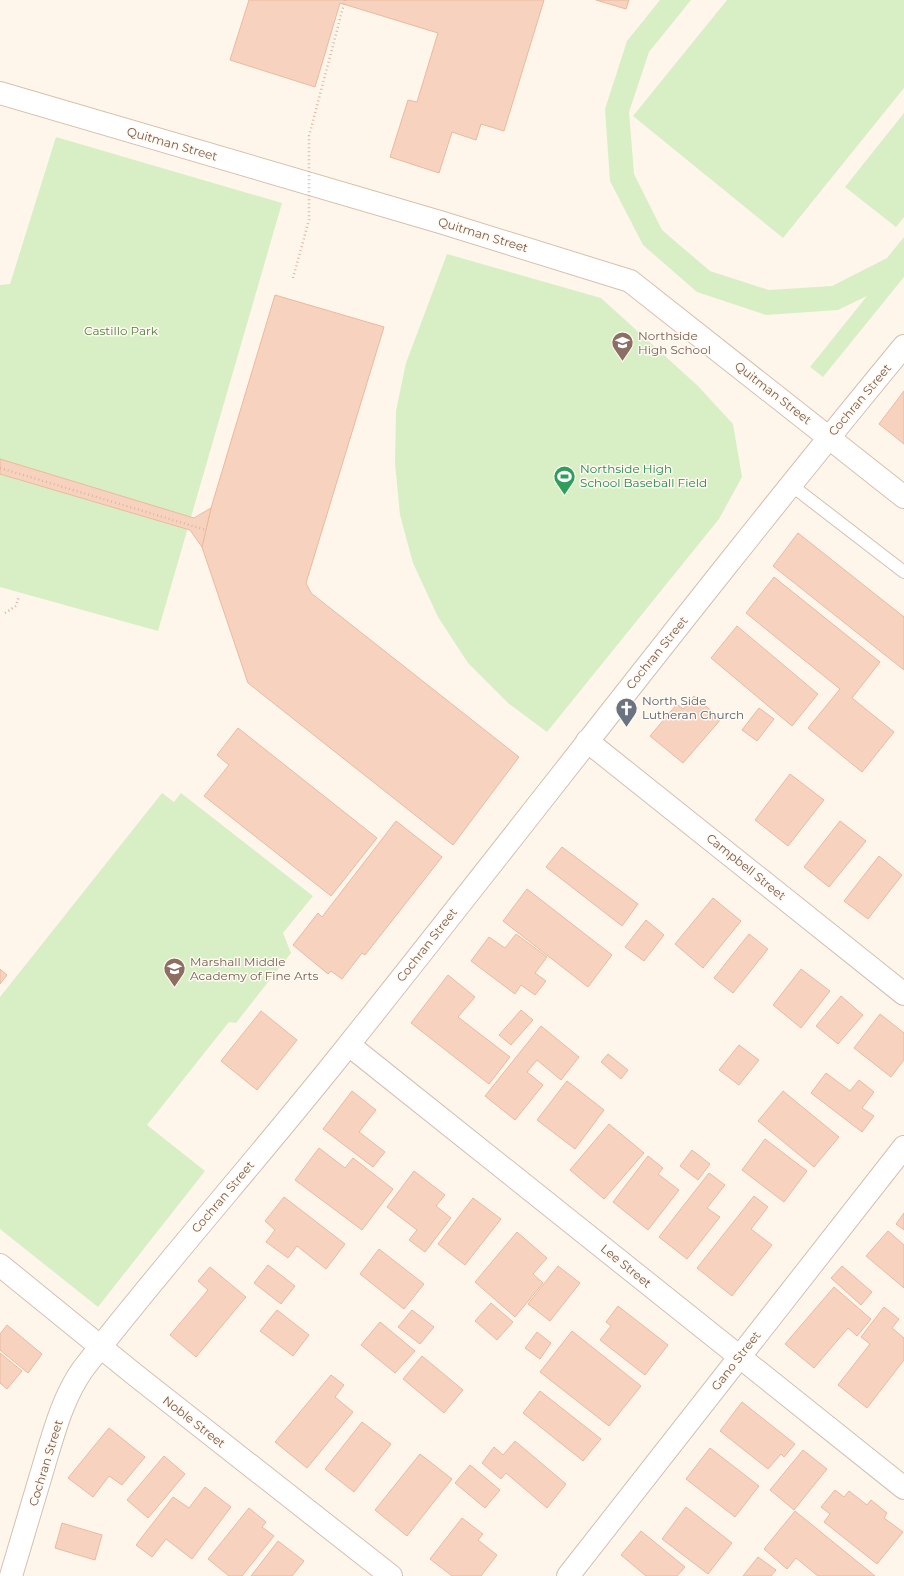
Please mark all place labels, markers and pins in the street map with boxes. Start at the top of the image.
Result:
place label: Northside High School [638,328,711,357]
school or university icon: Northside High School [609,330,635,363]
place label: Northside High School Baseball Field [580,461,707,490]
sports icon: Northside High School Baseball Field [552,463,578,496]
place label: North Side Lutheran Church [642,693,744,722]
church icon: North Side Lutheran Church [613,695,639,728]
place label: Marshall Middle Academy of Fine Arts [190,954,318,983]
school or university icon: Marshall Middle Academy of Fine Arts [162,956,188,989]

